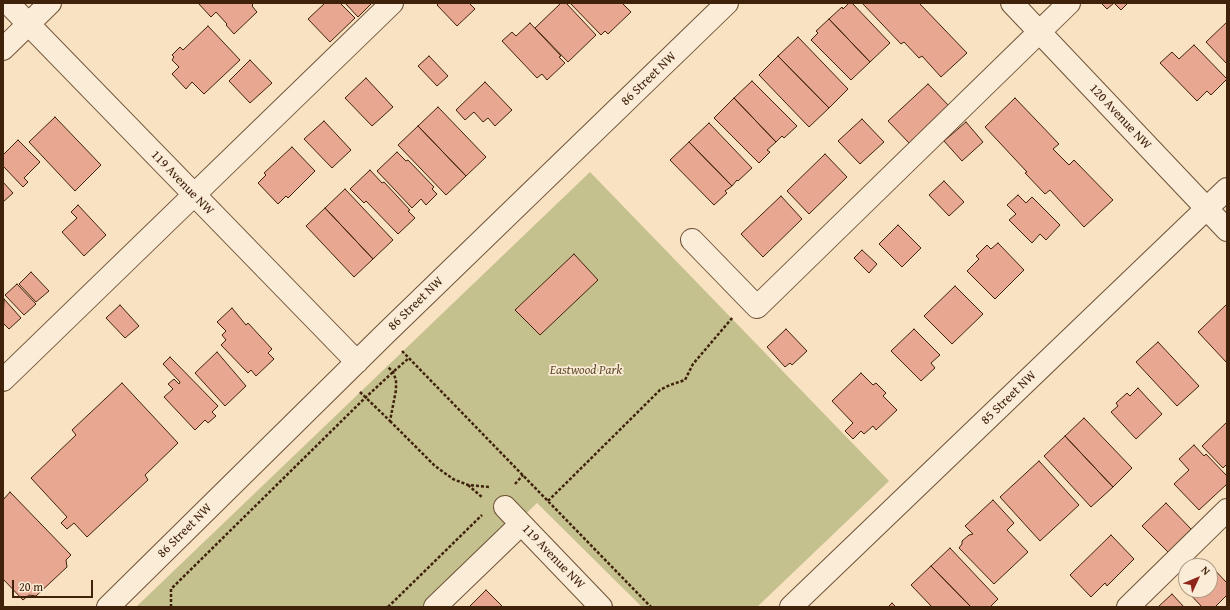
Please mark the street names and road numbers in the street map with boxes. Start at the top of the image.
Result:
street label: 86 Street NW [618,49,680,109]
street label: 120 Avenue NW [1086,81,1154,153]
street label: 119 Avenue NW [147,147,217,219]
street label: 86 Street NW [385,274,447,334]
street label: 85 Street NW [978,368,1040,428]
street label: 86 Street NW [154,500,216,562]
street label: 119 Avenue NW [518,521,588,593]

